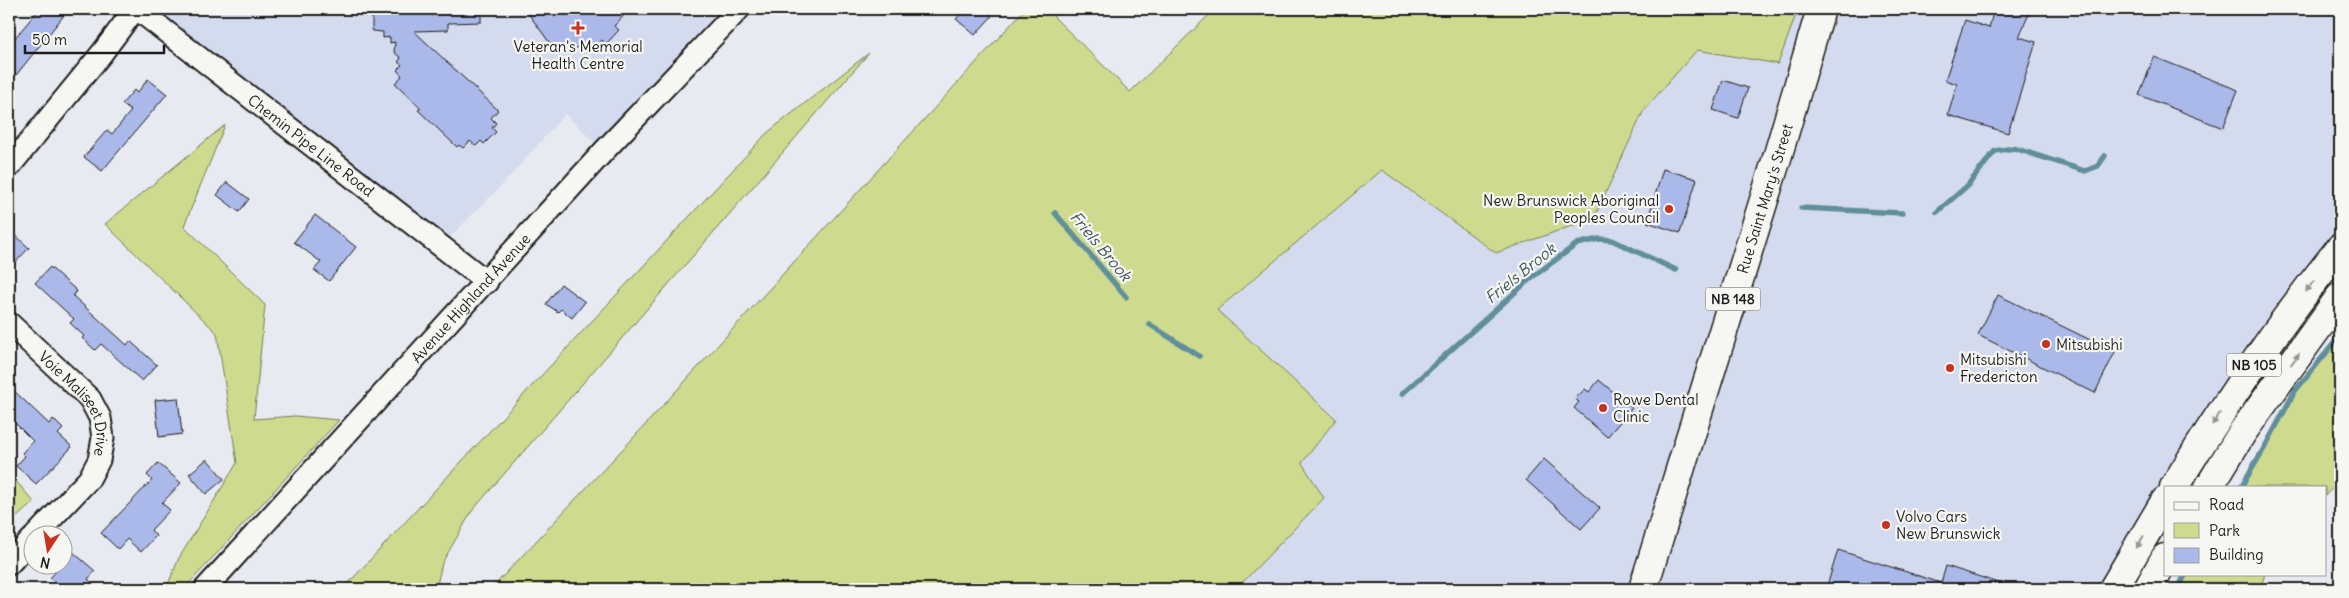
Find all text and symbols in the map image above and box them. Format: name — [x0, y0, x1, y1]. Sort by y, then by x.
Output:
marker: Veteran's Memorial Health Centre — [571, 21, 585, 35]
scale bar — [25, 22, 164, 54]
text: 50 m — [32, 30, 67, 49]
place label: Veteran's Memorial Health Centre — [513, 37, 643, 73]
street label: Chemin Pipe Line Road — [244, 90, 378, 200]
street label: Rue Saint Mary's Street — [1732, 121, 1796, 276]
place label: New Brunswick Aboriginal Peoples Council — [1483, 191, 1659, 227]
marker: New Brunswick Aboriginal Peoples Council — [1663, 203, 1675, 215]
water label: Friels Brook — [1066, 207, 1137, 286]
street label: Avenue Highland Avenue — [407, 229, 534, 366]
water label: Friels Brook — [1481, 237, 1561, 307]
one-way arrow — [2305, 279, 2315, 293]
road number: NB 148 — [1706, 288, 1760, 310]
place label: Mitsubishi — [2056, 335, 2123, 354]
marker: Mitsubishi — [2040, 338, 2052, 350]
street label: Voie Maliseet Drive — [35, 347, 112, 458]
place label: Mitsubishi Fredericton — [1960, 350, 2038, 386]
one-way arrow — [2289, 353, 2299, 366]
road number: NB 105 — [2226, 354, 2282, 376]
marker: Mitsubishi Fredericton — [1944, 362, 1956, 374]
place label: Rowe Dental Clinic — [1613, 390, 1699, 426]
marker: Rowe Dental Clinic — [1597, 402, 1609, 414]
one-way arrow — [2211, 412, 2221, 426]
legend — [2164, 486, 2326, 576]
text: Road — [2209, 495, 2244, 514]
place label: Volvo Cars New Brunswick — [1896, 507, 2001, 543]
marker: Volvo Cars New Brunswick — [1880, 519, 1892, 531]
text: Park — [2209, 521, 2240, 540]
north arrow — [22, 526, 72, 576]
one-way arrow — [2135, 535, 2144, 549]
text: Building — [2209, 545, 2264, 564]
text: N — [39, 553, 52, 573]

